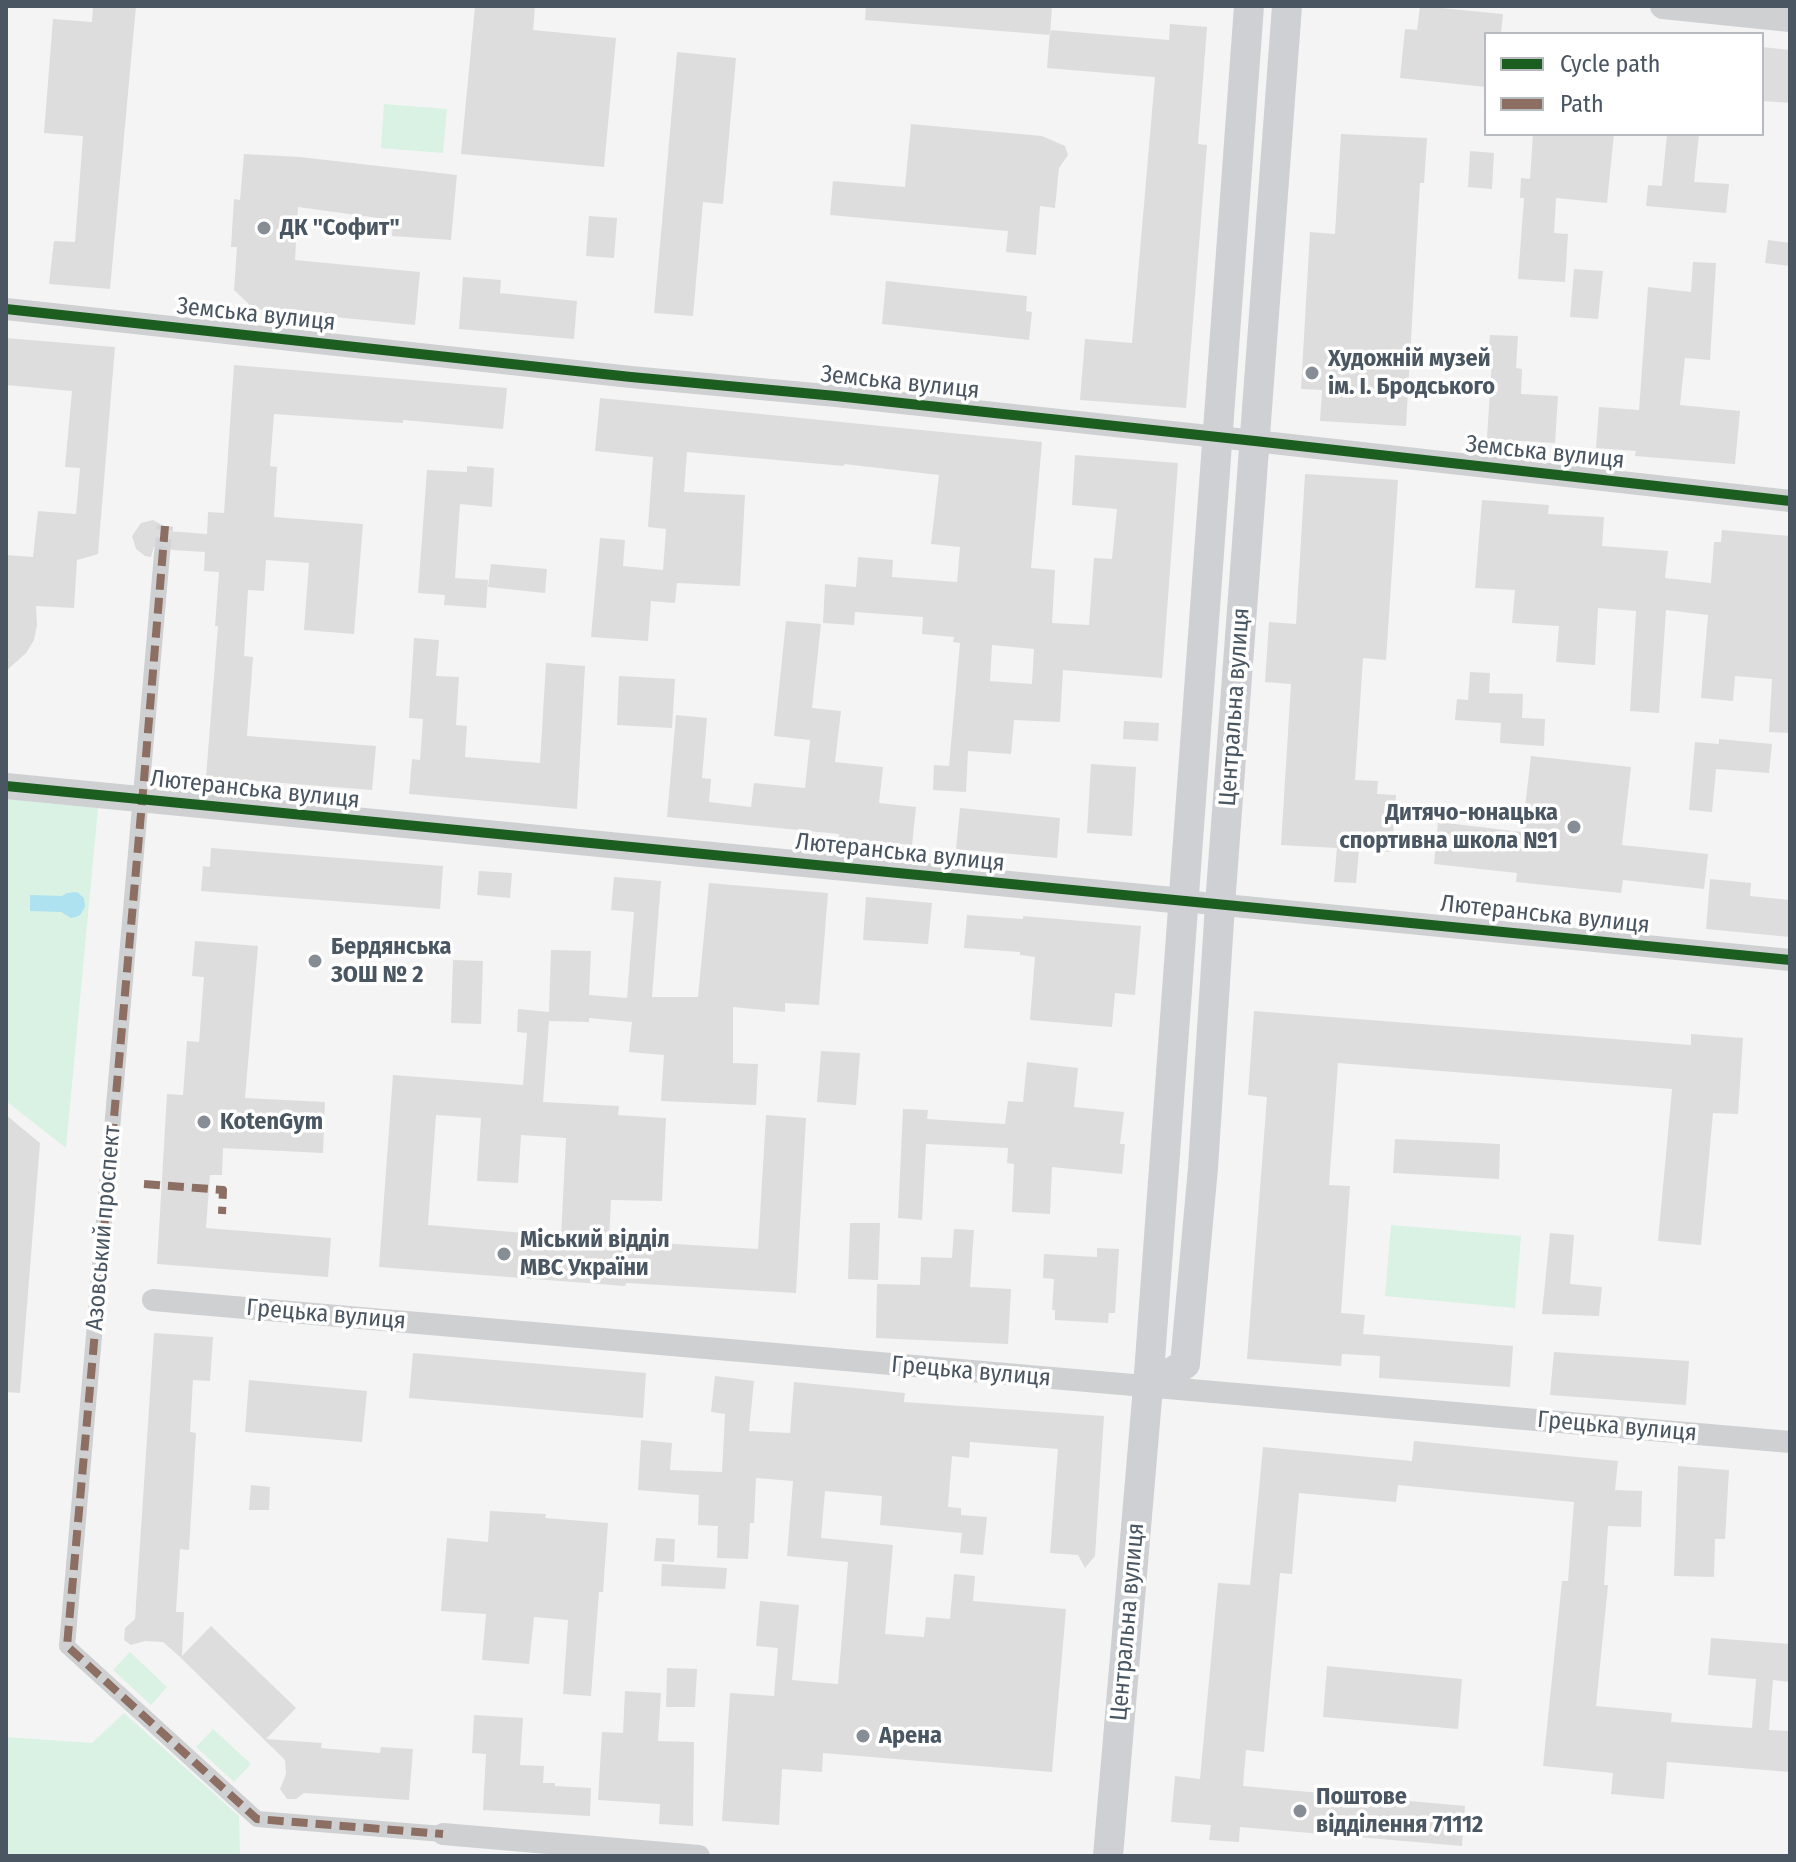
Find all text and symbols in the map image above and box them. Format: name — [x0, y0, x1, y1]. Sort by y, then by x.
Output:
legend — [1484, 32, 1764, 136]
text: Cycle path — [1560, 50, 1660, 78]
text: Path — [1560, 90, 1604, 118]
place label: ДК "Софит" — [280, 214, 400, 242]
marker: ДК "Софит" — [255, 219, 273, 237]
street label: Земська вулиця — [175, 292, 337, 338]
place label: Художній музей ім. І. Бродського — [1328, 345, 1495, 401]
street label: Земська вулиця — [819, 360, 981, 406]
marker: Художній музей ім. І. Бродського — [1303, 364, 1321, 382]
street label: Земська вулиця — [1464, 430, 1626, 476]
street label: Центральна вулиця — [1214, 607, 1256, 807]
street label: Лютеранська вулиця — [149, 765, 361, 815]
place label: Дитячо-юнацька спортивна школа №1 — [1339, 799, 1558, 855]
marker: Дитячо-юнацька спортивна школа №1 — [1565, 818, 1583, 836]
street label: Лютеранська вулиця — [794, 828, 1006, 878]
street label: Лютеранська вулиця — [1439, 890, 1651, 940]
place label: Бердянська ЗОШ № 2 — [331, 933, 451, 989]
marker: Бердянська ЗОШ № 2 — [306, 952, 324, 970]
place label: KotenGym — [220, 1108, 323, 1136]
marker: KotenGym — [195, 1113, 213, 1131]
street label: Азовський проспект — [81, 1124, 127, 1332]
place label: Міський відділ МВС України — [520, 1226, 670, 1282]
marker: Міський відділ МВС України — [495, 1245, 513, 1263]
street label: Грецька вулиця — [245, 1294, 407, 1336]
street label: Грецька вулиця — [890, 1351, 1052, 1393]
street label: Грецька вулиця — [1536, 1406, 1698, 1448]
street label: Центральна вулиця — [1105, 1522, 1151, 1722]
place label: Арена — [879, 1722, 942, 1750]
marker: Арена — [854, 1727, 872, 1745]
place label: Поштове відділення 71112 — [1316, 1783, 1483, 1839]
marker: Поштове відділення 71112 — [1291, 1802, 1309, 1820]

